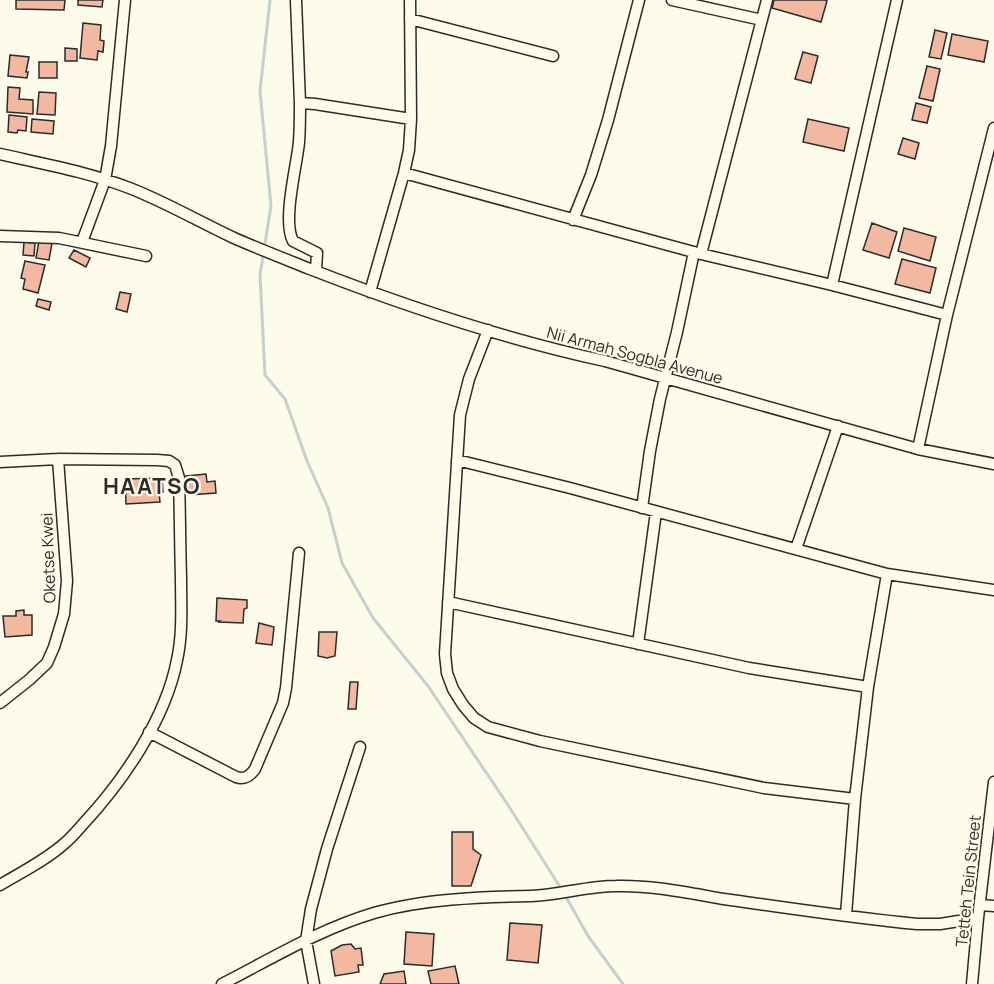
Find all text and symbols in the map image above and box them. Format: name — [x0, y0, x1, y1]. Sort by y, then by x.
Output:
street label: Nii Armah Sogbla Avenue — [544, 321, 726, 389]
district label: HAATSO — [103, 471, 201, 501]
street label: Oketse Kwei — [35, 512, 61, 604]
street label: Tetteh Tein Street — [950, 814, 986, 948]

